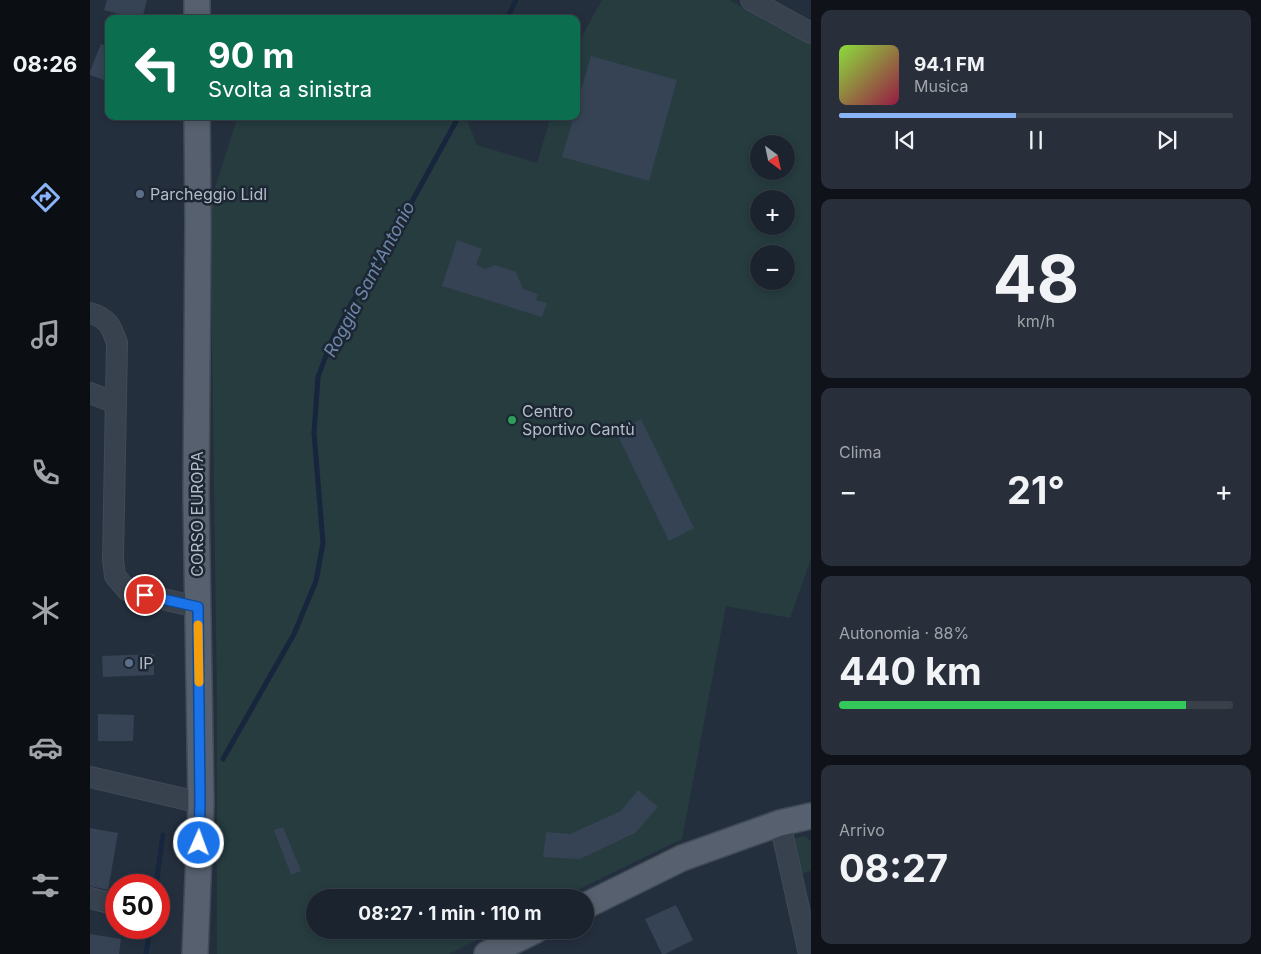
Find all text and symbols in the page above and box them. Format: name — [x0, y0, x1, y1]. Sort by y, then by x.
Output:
text: 90 m — [208, 34, 295, 76]
icon: left — [125, 35, 190, 100]
text: 08:26 — [13, 51, 77, 77]
text: 94.1 FM — [914, 53, 985, 76]
text: Svolta a sinistra — [208, 76, 372, 102]
text: Musica — [914, 76, 969, 96]
icon: previous — [891, 126, 919, 154]
icon: pause — [1022, 126, 1050, 154]
icon: next — [1153, 126, 1181, 154]
north arrow — [750, 135, 795, 180]
map controls — [750, 135, 795, 290]
icon: directions — [28, 180, 63, 215]
place label: Parcheggio Lidl — [150, 184, 267, 204]
marker: Parcheggio Lidl — [134, 188, 146, 200]
button: + — [750, 190, 795, 235]
water label: Roggia Sant'Antonio — [319, 198, 419, 360]
text: 48 — [993, 239, 1079, 318]
button: − — [750, 245, 795, 290]
text: km/h — [1017, 311, 1055, 331]
icon: music — [28, 317, 63, 352]
place label: Centro Sportivo Cantù — [522, 401, 635, 439]
marker: Centro Sportivo Cantù — [506, 414, 518, 426]
text: Clima — [839, 442, 881, 462]
street label: CORSO EUROPA — [187, 451, 207, 577]
icon: phone — [28, 455, 63, 490]
text: 21° — [1007, 467, 1065, 513]
text: − — [839, 474, 858, 508]
text: + — [1214, 474, 1233, 508]
pin — [124, 574, 166, 616]
icon: arrive — [131, 581, 159, 609]
icon: climate — [28, 593, 63, 628]
text: Autonomia · 88% — [839, 623, 969, 643]
text: 440 km — [839, 648, 982, 694]
place label: IP — [139, 653, 154, 673]
marker: IP — [123, 657, 135, 669]
icon: car — [28, 730, 63, 765]
position arrow — [172, 816, 224, 868]
text: Arrivo — [839, 820, 885, 840]
text: 08:27 — [839, 845, 948, 891]
icon: filters — [28, 868, 63, 903]
speed limit sign: 50 — [105, 874, 170, 939]
text: 08:27 · 1 min · 110 m — [358, 902, 542, 925]

